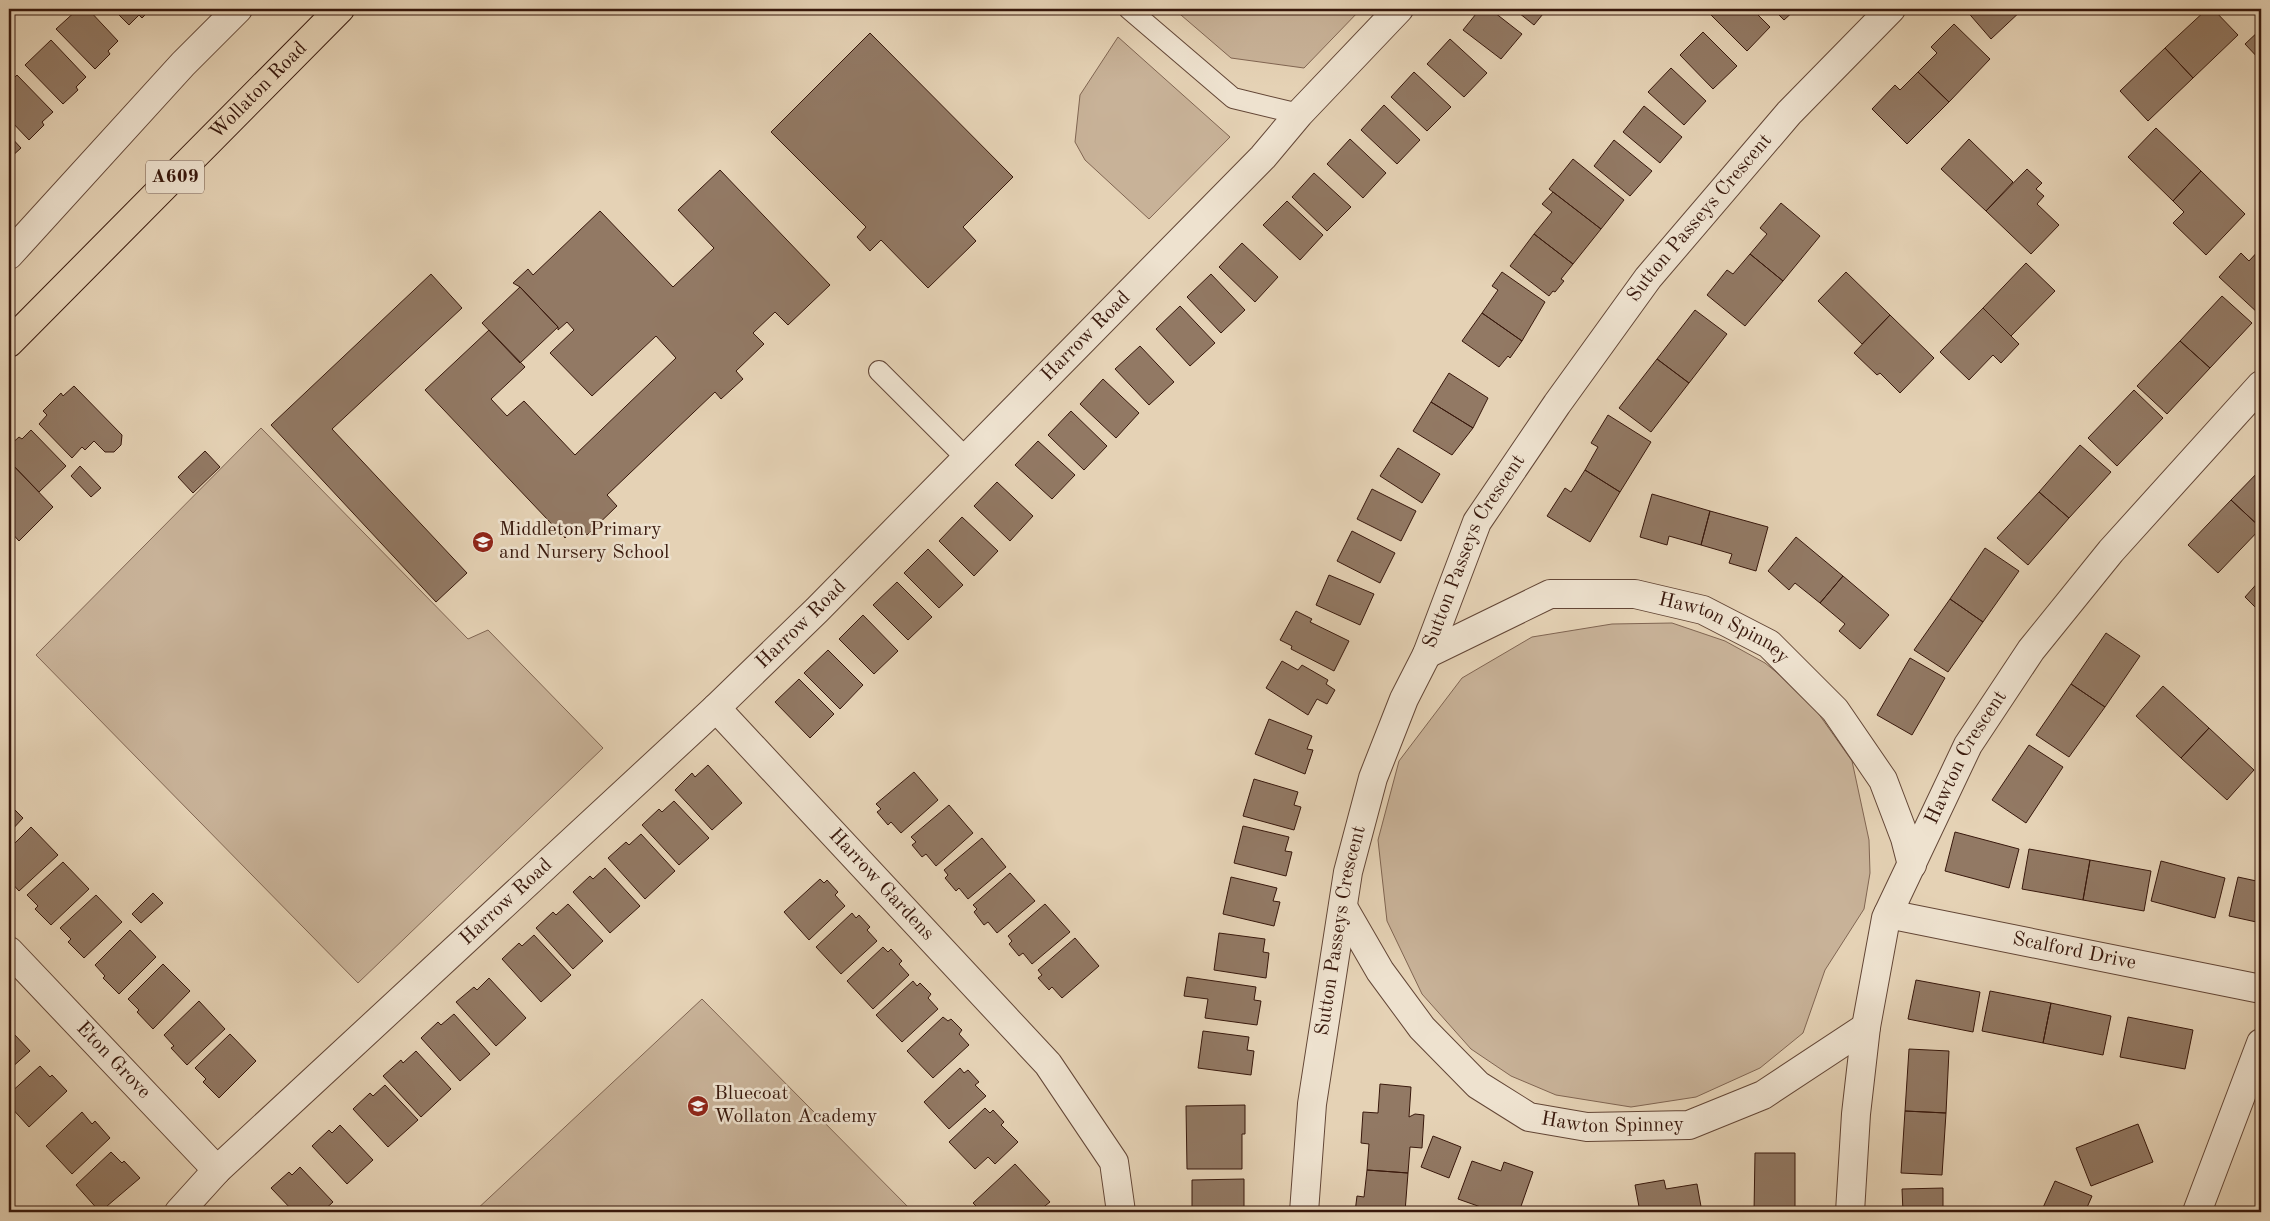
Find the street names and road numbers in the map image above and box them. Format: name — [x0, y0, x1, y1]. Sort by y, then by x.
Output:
street label: Wollaton Road — [207, 38, 311, 143]
street label: Sutton Passeys Crescent — [1624, 130, 1776, 306]
road number: A609 — [146, 160, 204, 193]
street label: Harrow Road — [1038, 288, 1134, 385]
street label: Sutton Passeys Crescent — [1420, 451, 1529, 651]
street label: Harrow Road — [753, 576, 850, 673]
street label: Hawton Spinney — [1656, 590, 1793, 668]
street label: Hawton Crescent — [1922, 687, 2011, 828]
street label: Sutton Passeys Crescent — [1313, 824, 1370, 1037]
street label: Harrow Gardens — [824, 825, 938, 945]
street label: Harrow Road — [457, 855, 556, 949]
street label: Scalford Drive — [2011, 929, 2138, 974]
street label: Eton Grove — [72, 1018, 154, 1103]
street label: Hawton Spinney — [1539, 1109, 1685, 1137]

